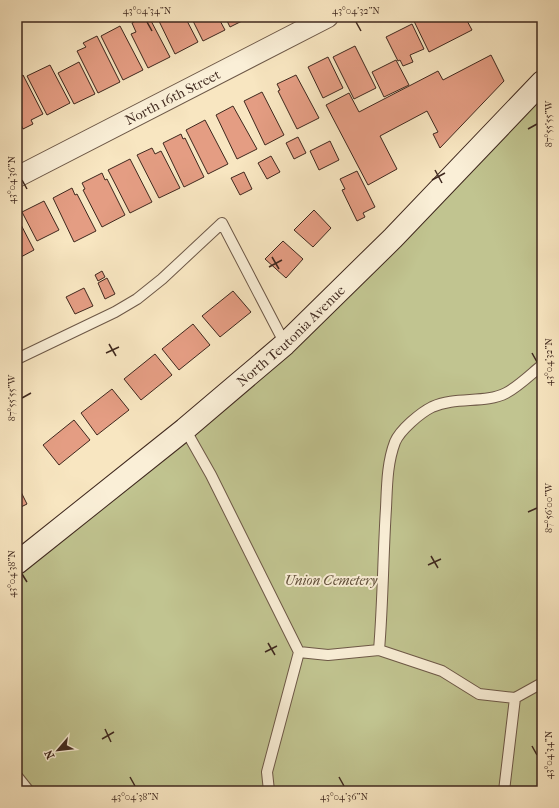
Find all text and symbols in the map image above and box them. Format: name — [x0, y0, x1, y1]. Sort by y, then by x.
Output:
text: 43°04'34"N — [123, 5, 172, 17]
text: 43°04'32"N — [332, 5, 380, 17]
street label: North 16th Street — [122, 66, 223, 129]
text: 87°55'55"W — [543, 100, 555, 147]
text: 43°04'36"N — [6, 156, 18, 204]
street label: North Teutonia Avenue — [233, 282, 349, 390]
text: 43°04'32"N — [543, 338, 555, 386]
text: 87°55'55"W — [6, 374, 18, 421]
text: 87°56'00"W — [543, 482, 555, 533]
text: 43°04'38"N — [6, 550, 18, 598]
park label: Union Cemetery — [285, 572, 379, 589]
north arrow — [38, 730, 78, 770]
text: 43°04'34"N — [543, 730, 555, 779]
text: N — [42, 747, 57, 761]
text: 43°04'38"N — [111, 791, 159, 803]
text: 43°04'36"N — [320, 791, 368, 803]

